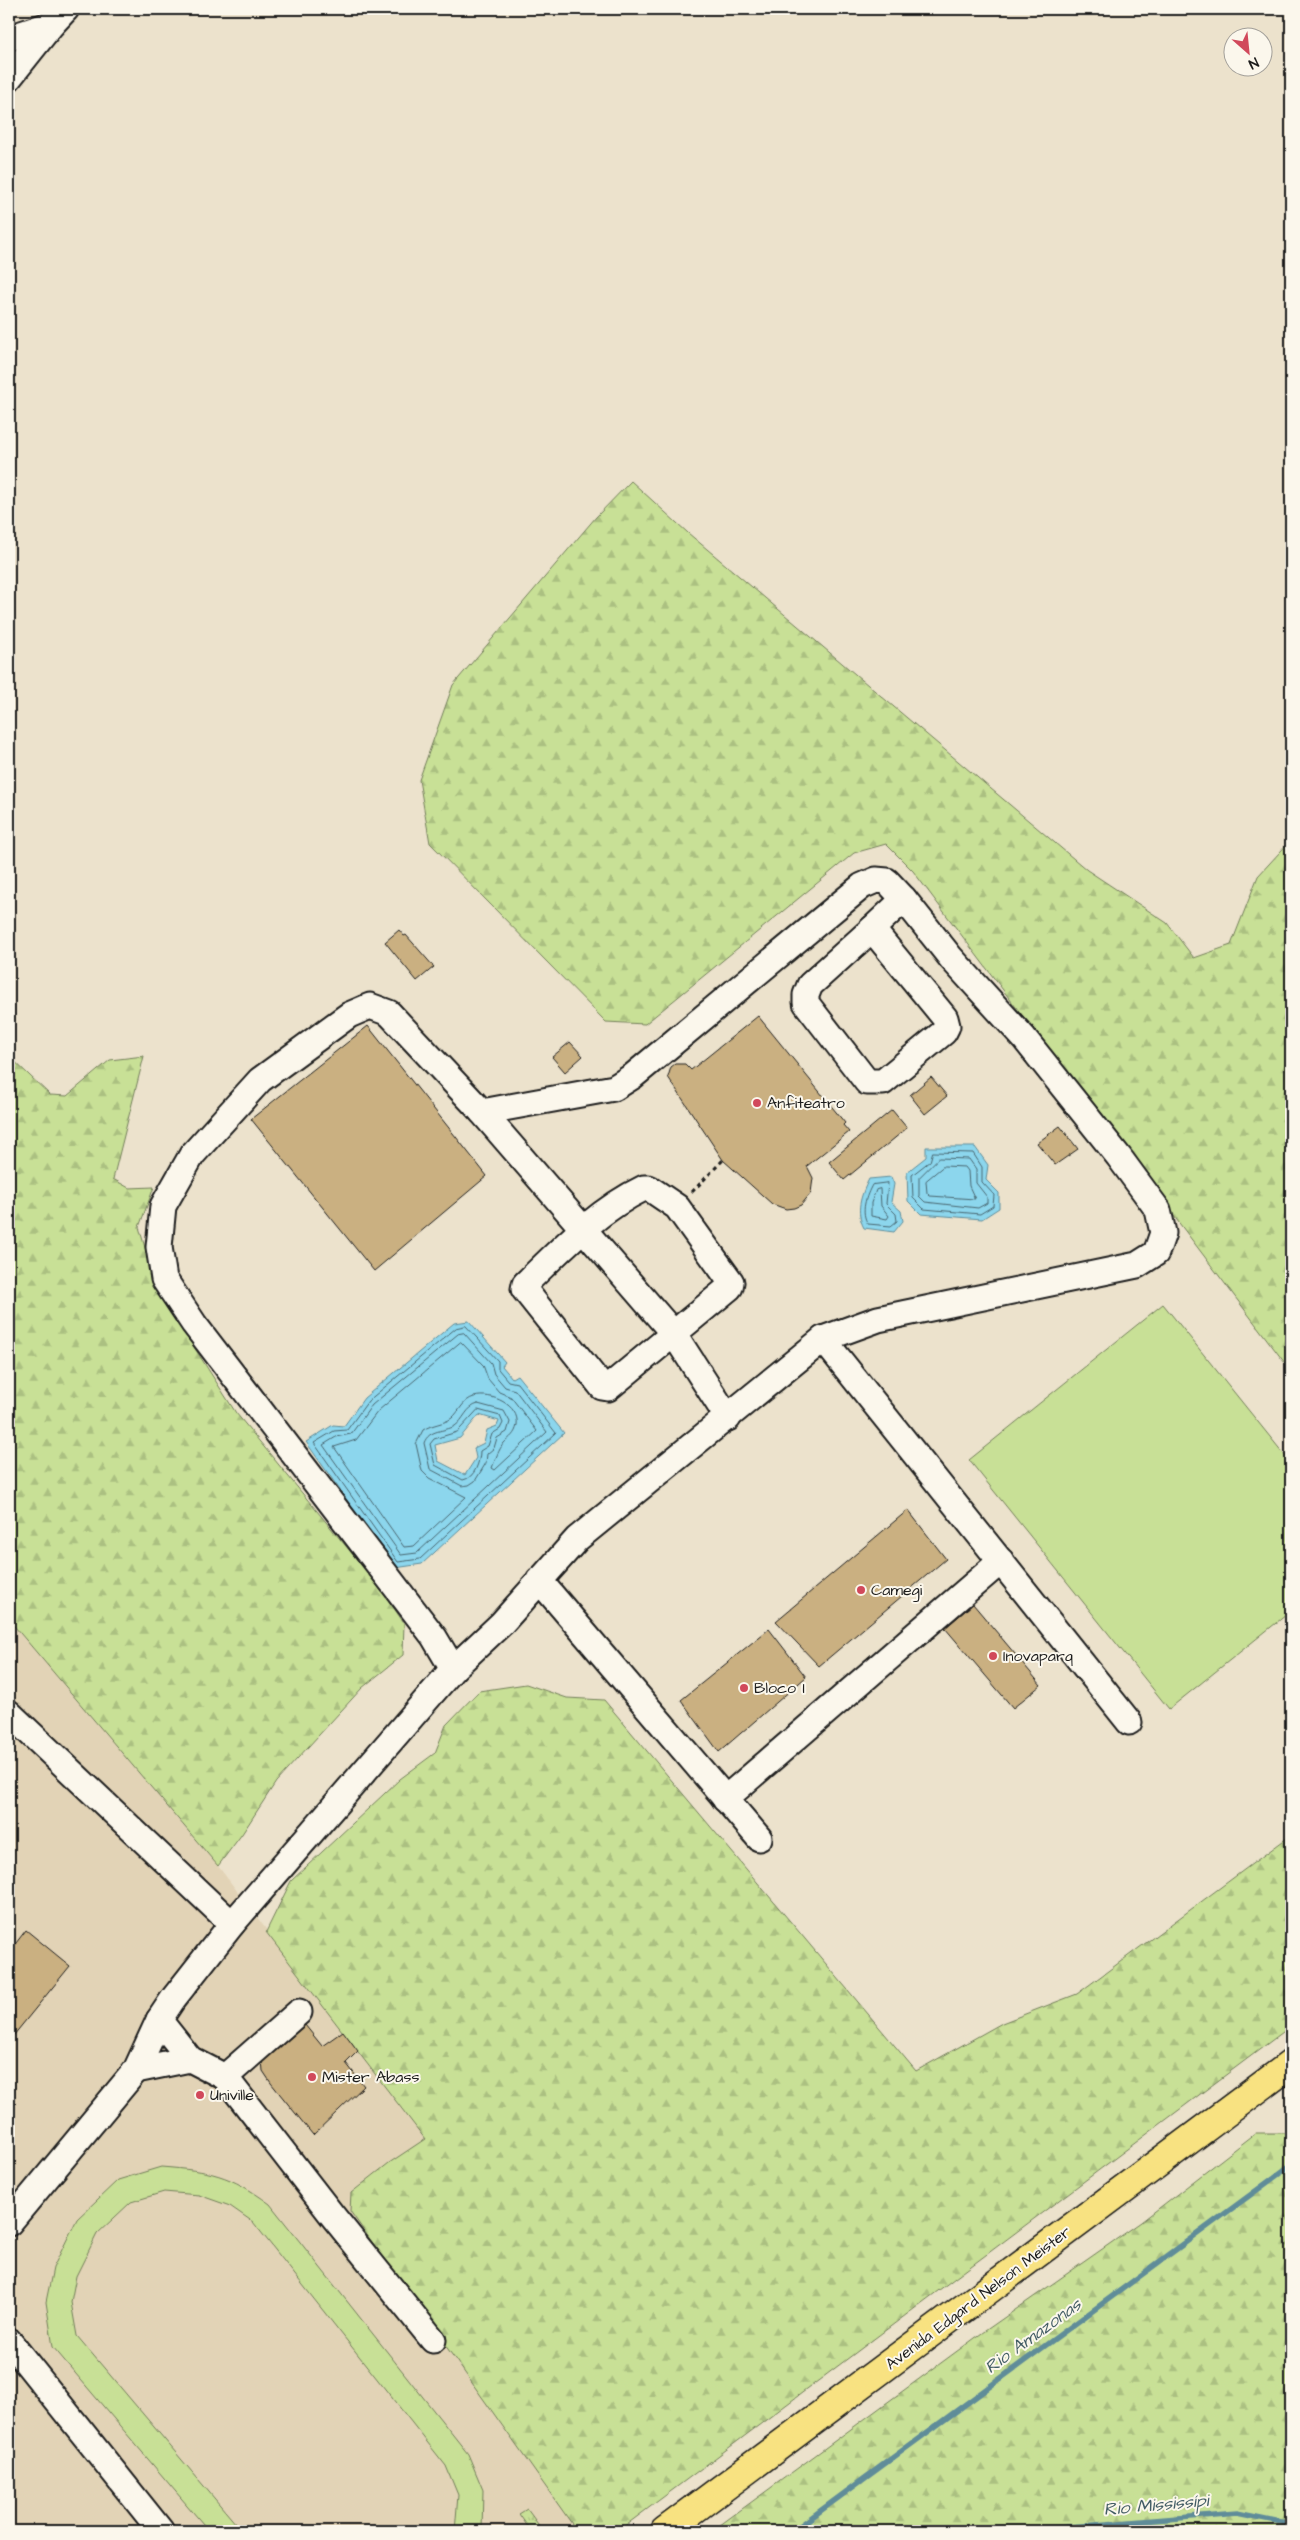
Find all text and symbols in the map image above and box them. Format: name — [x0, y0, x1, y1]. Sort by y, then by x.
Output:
north arrow — [1222, 28, 1272, 78]
text: N — [1245, 52, 1262, 74]
place label: Anfiteatro — [767, 1092, 845, 1114]
marker: Anfiteatro — [751, 1097, 763, 1109]
place label: Camegi — [871, 1579, 923, 1602]
marker: Camegi — [855, 1584, 867, 1596]
place label: Inovaparq — [1003, 1645, 1073, 1667]
marker: Inovaparq — [987, 1650, 999, 1662]
place label: Bloco I — [754, 1677, 805, 1699]
marker: Bloco I — [738, 1682, 750, 1694]
place label: Mister Abass — [322, 2066, 419, 2088]
marker: Mister Abass — [306, 2071, 318, 2083]
place label: Univille — [210, 2084, 254, 2106]
marker: Univille — [194, 2089, 206, 2101]
street label: Avenida Edgard Nelson Meister — [881, 2221, 1076, 2376]
water label: Rio Amazonas — [980, 2292, 1087, 2380]
water label: Rio Mississípi — [1103, 2488, 1212, 2522]

